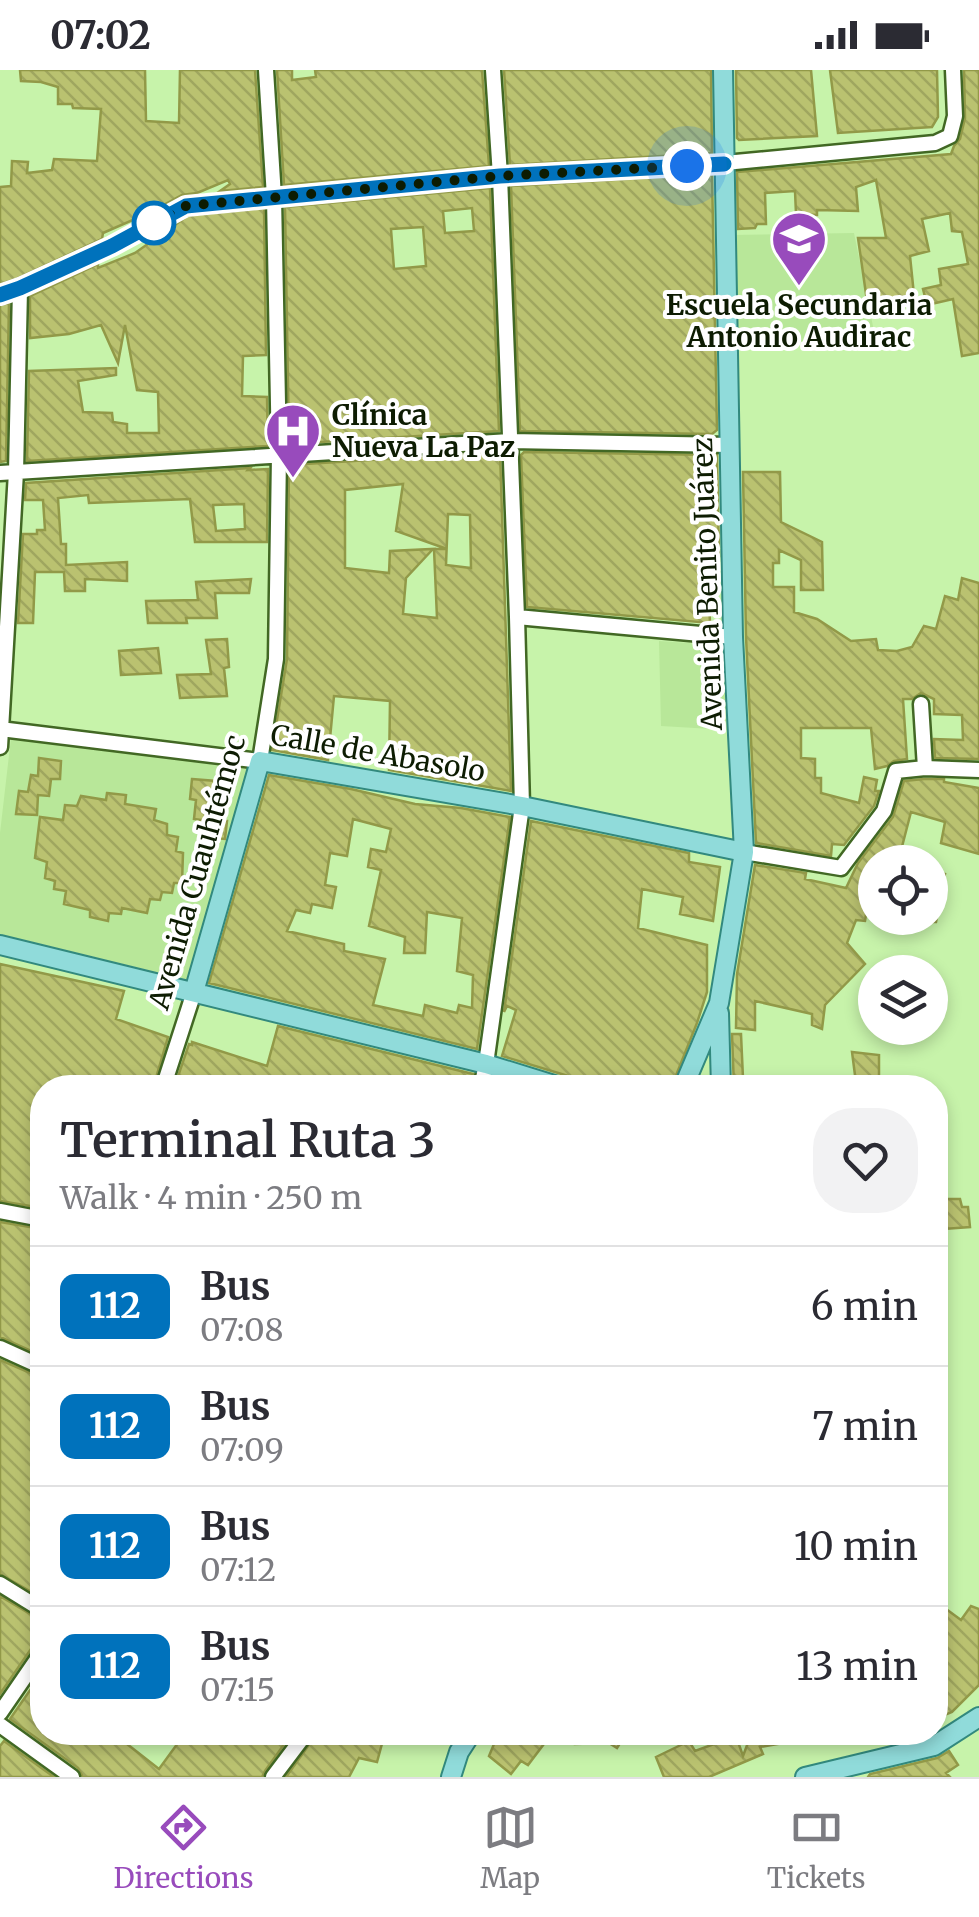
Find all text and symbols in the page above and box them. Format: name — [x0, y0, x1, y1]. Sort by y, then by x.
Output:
text: 07:02 — [50, 12, 151, 59]
your location — [662, 141, 712, 191]
unlabelled marker — [133, 202, 175, 244]
school or university icon: Escuela Secundaria Antonio Audirac — [769, 209, 829, 288]
place label: Escuela Secundaria Antonio Audirac — [666, 287, 933, 355]
place label: Clínica Nueva La Paz — [332, 397, 515, 465]
hospital icon: Clínica Nueva La Paz — [263, 401, 323, 480]
street label: Avenida Benito Juárez — [684, 437, 730, 732]
street label: Calle de Abasolo — [268, 716, 488, 790]
street label: Avenida Cuauhtémoc — [140, 731, 253, 1014]
map controls — [858, 845, 948, 1045]
button: locate — [858, 845, 948, 935]
button: layers — [858, 955, 948, 1045]
button: heart — [813, 1108, 918, 1213]
text: Terminal Ruta 3 — [60, 1110, 436, 1170]
text: Walk · 4 min · 250 m — [60, 1178, 362, 1218]
text: Bus — [200, 1263, 270, 1310]
text: 6 min — [811, 1283, 918, 1330]
text: 112 — [89, 1284, 141, 1328]
text: 07:08 — [200, 1310, 284, 1350]
text: Bus — [200, 1383, 270, 1430]
text: 7 min — [812, 1403, 918, 1450]
text: 112 — [89, 1404, 141, 1448]
text: 07:09 — [200, 1430, 284, 1470]
text: Bus — [200, 1503, 270, 1550]
text: 10 min — [794, 1523, 918, 1570]
text: 112 — [89, 1524, 141, 1568]
text: 07:12 — [200, 1550, 276, 1590]
text: Bus — [200, 1623, 270, 1670]
text: 13 min — [796, 1643, 918, 1690]
text: 112 — [89, 1644, 141, 1688]
text: 07:15 — [200, 1670, 275, 1710]
tab: Directions — [113, 1800, 253, 1896]
tab: Map — [480, 1800, 540, 1896]
tab: Tickets — [767, 1800, 866, 1896]

